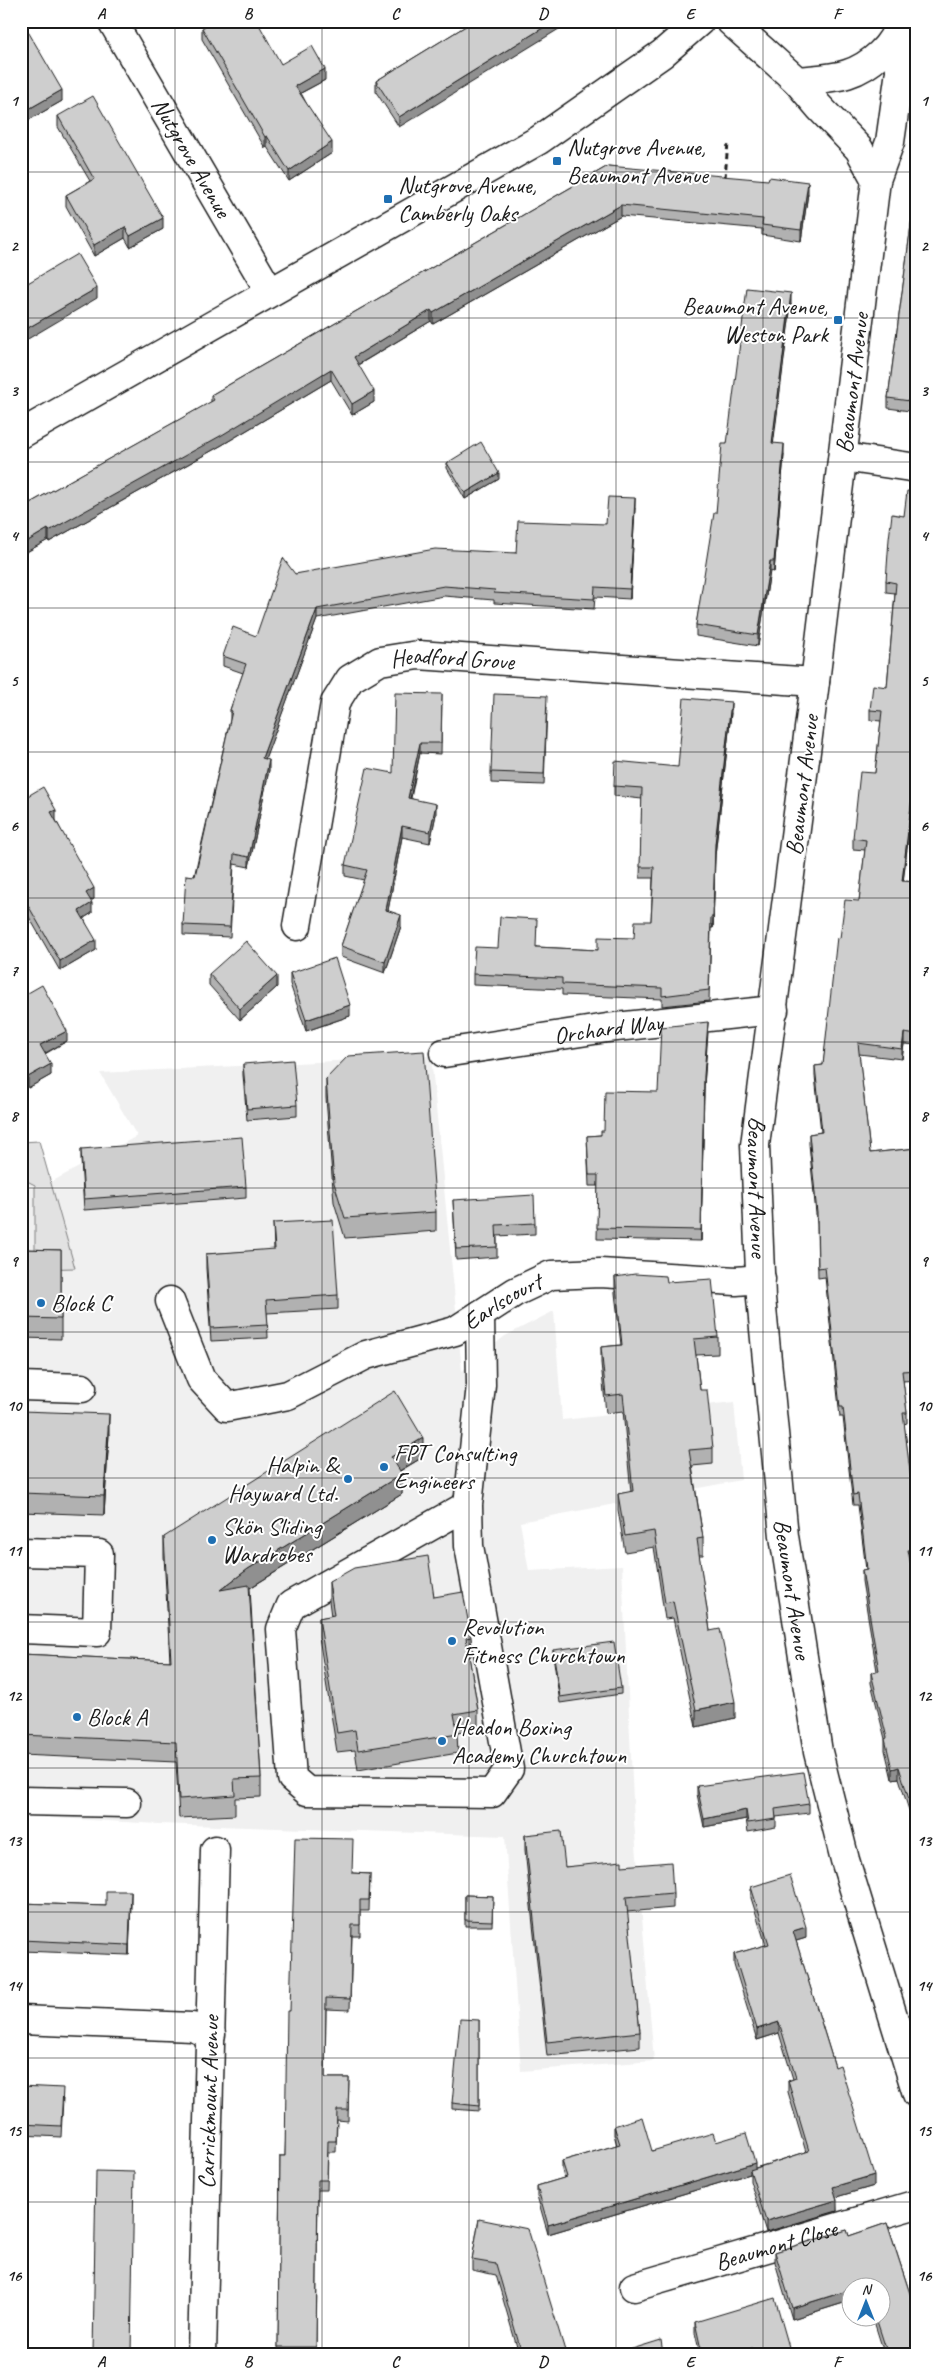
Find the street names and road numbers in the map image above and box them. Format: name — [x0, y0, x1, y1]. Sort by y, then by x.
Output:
street label: Nutgrove Avenue — [145, 92, 239, 225]
street label: Beaumont Avenue — [829, 309, 876, 455]
street label: Headford Grove — [388, 640, 517, 677]
street label: Beaumont Avenue — [779, 711, 826, 857]
street label: Orchard Way — [552, 1007, 666, 1051]
street label: Beaumont Avenue — [740, 1115, 774, 1260]
street label: Earlscourt — [457, 1265, 549, 1337]
street label: Beaumont Avenue — [767, 1518, 819, 1663]
street label: Carrickmount Avenue — [191, 2013, 226, 2189]
street label: Beaumont Close — [711, 2213, 843, 2277]

